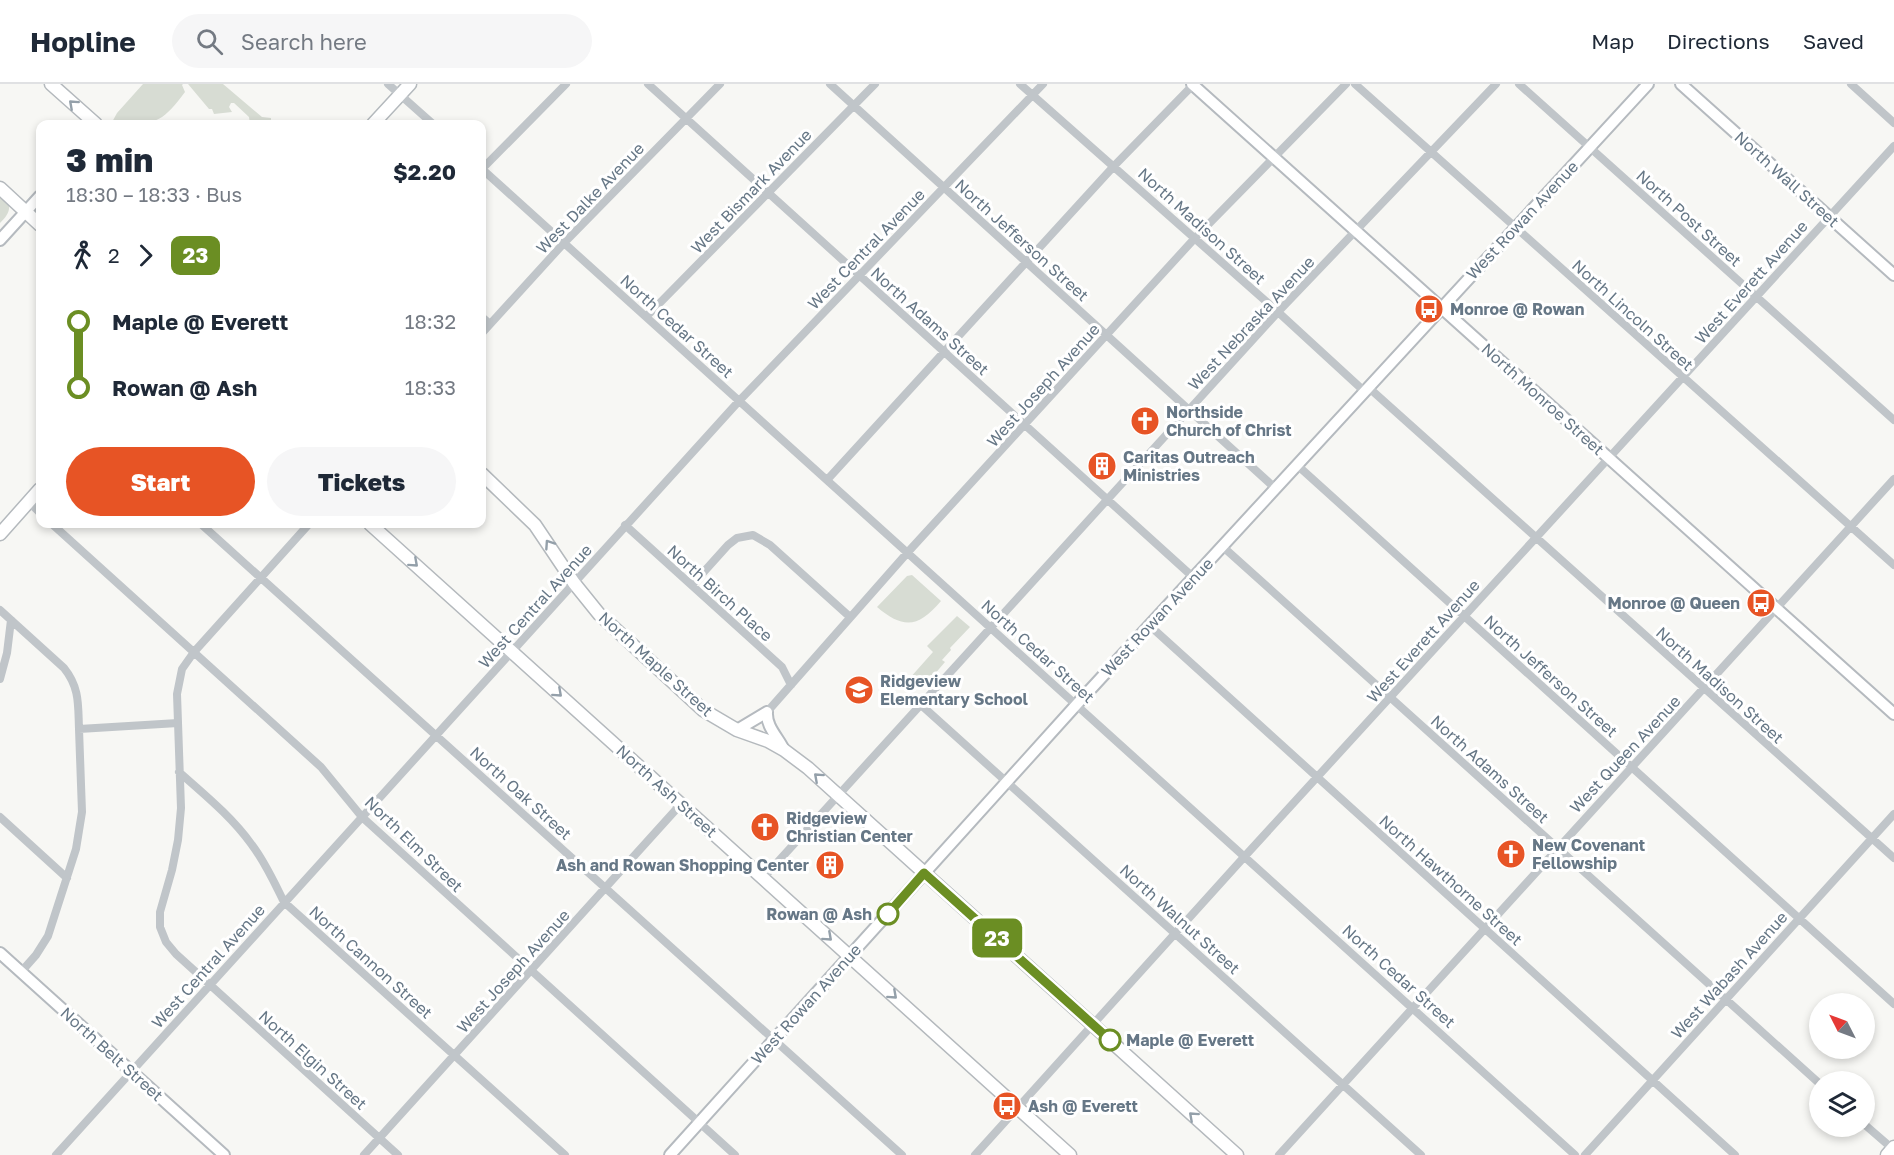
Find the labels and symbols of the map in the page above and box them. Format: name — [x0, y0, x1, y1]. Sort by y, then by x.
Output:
one-way arrow — [70, 100, 80, 111]
street label: West Bismark Avenue — [686, 125, 816, 257]
street label: North Wall Street — [1731, 127, 1843, 231]
street label: West Dalke Avenue — [532, 138, 648, 258]
street label: West Rowan Avenue — [1462, 156, 1582, 284]
street label: North Madison Street — [1134, 163, 1270, 289]
street label: North Post Street — [1632, 165, 1746, 271]
street label: North Jefferson Street — [951, 175, 1093, 305]
street label: West Central Avenue — [803, 185, 929, 313]
street label: West Everett Avenue — [1690, 216, 1812, 348]
street label: West Nebraska Avenue — [1184, 252, 1318, 394]
street label: North Lincoln Street — [1568, 255, 1698, 375]
street label: North Adams Street — [867, 263, 993, 379]
street label: North Cedar Street — [616, 270, 738, 382]
bus stop icon: Monroe @ Rowan — [1413, 293, 1445, 325]
place label: Monroe @ Rowan — [1450, 299, 1584, 319]
street label: West Joseph Avenue — [982, 319, 1104, 451]
street label: North Monroe Street — [1478, 339, 1608, 459]
place label: Northside Church of Christ — [1166, 402, 1292, 440]
church icon: Northside Church of Christ — [1129, 405, 1161, 437]
place label: Caritas Outreach Ministries — [1123, 447, 1255, 485]
building icon: Caritas Outreach Ministries — [1086, 450, 1118, 482]
one-way arrow — [545, 539, 556, 550]
street label: West Central Avenue — [474, 540, 596, 672]
street label: North Birch Place — [663, 540, 777, 646]
street label: West Rowan Avenue — [1097, 553, 1217, 681]
one-way arrow — [407, 556, 418, 567]
street label: West Everett Avenue — [1362, 575, 1484, 707]
bus stop icon: Monroe @ Queen — [1745, 587, 1777, 619]
place label: Monroe @ Queen — [1608, 593, 1740, 613]
street label: North Cedar Street — [977, 595, 1099, 707]
street label: North Maple Street — [595, 607, 717, 721]
street label: North Jefferson Street — [1480, 611, 1622, 741]
street label: North Madison Street — [1652, 622, 1788, 748]
place label: Ridgeview Elementary School — [880, 671, 1029, 709]
school or university icon: Ridgeview Elementary School — [843, 674, 875, 706]
one-way arrow — [552, 686, 562, 697]
street label: West Queen Avenue — [1565, 691, 1685, 817]
street label: North Adams Street — [1427, 711, 1553, 827]
street label: North Ash Street — [612, 740, 722, 842]
street label: North Oak Street — [466, 742, 576, 844]
one-way arrow — [815, 774, 826, 785]
street label: North Elm Street — [361, 792, 467, 896]
place label: Ridgeview Christian Center — [786, 808, 913, 846]
church icon: Ridgeview Christian Center — [749, 811, 781, 843]
street label: North Hawthorne Street — [1375, 811, 1527, 949]
place label: New Covenant Fellowship — [1532, 835, 1645, 873]
church icon: New Covenant Fellowship — [1495, 838, 1527, 870]
building icon: Ash and Rowan Shopping Center — [814, 849, 846, 881]
place label: Ash and Rowan Shopping Center — [556, 855, 809, 875]
street label: North Walnut Street — [1116, 860, 1244, 978]
street label: West Central Avenue — [147, 900, 269, 1032]
street label: North Cannon Street — [305, 901, 437, 1023]
marker: Rowan @ Ash — [877, 903, 899, 925]
place label: Rowan @ Ash — [766, 904, 872, 924]
street label: West Joseph Avenue — [452, 905, 574, 1037]
street label: West Wabash Avenue — [1667, 907, 1791, 1043]
line badge: 23 — [970, 918, 1024, 958]
street label: North Cedar Street — [1338, 920, 1460, 1032]
one-way arrow — [821, 929, 832, 940]
street label: West Rowan Avenue — [747, 940, 865, 1068]
one-way arrow — [887, 988, 897, 999]
north arrow — [1809, 993, 1875, 1059]
street label: North Belt Street — [57, 1003, 167, 1105]
street label: North Elgin Street — [255, 1006, 371, 1114]
marker: Maple @ Everett — [1099, 1029, 1121, 1051]
place label: Maple @ Everett — [1126, 1030, 1254, 1050]
bus stop icon: Ash @ Everett — [991, 1090, 1023, 1122]
place label: Ash @ Everett — [1028, 1096, 1138, 1116]
one-way arrow — [1190, 1112, 1200, 1123]

